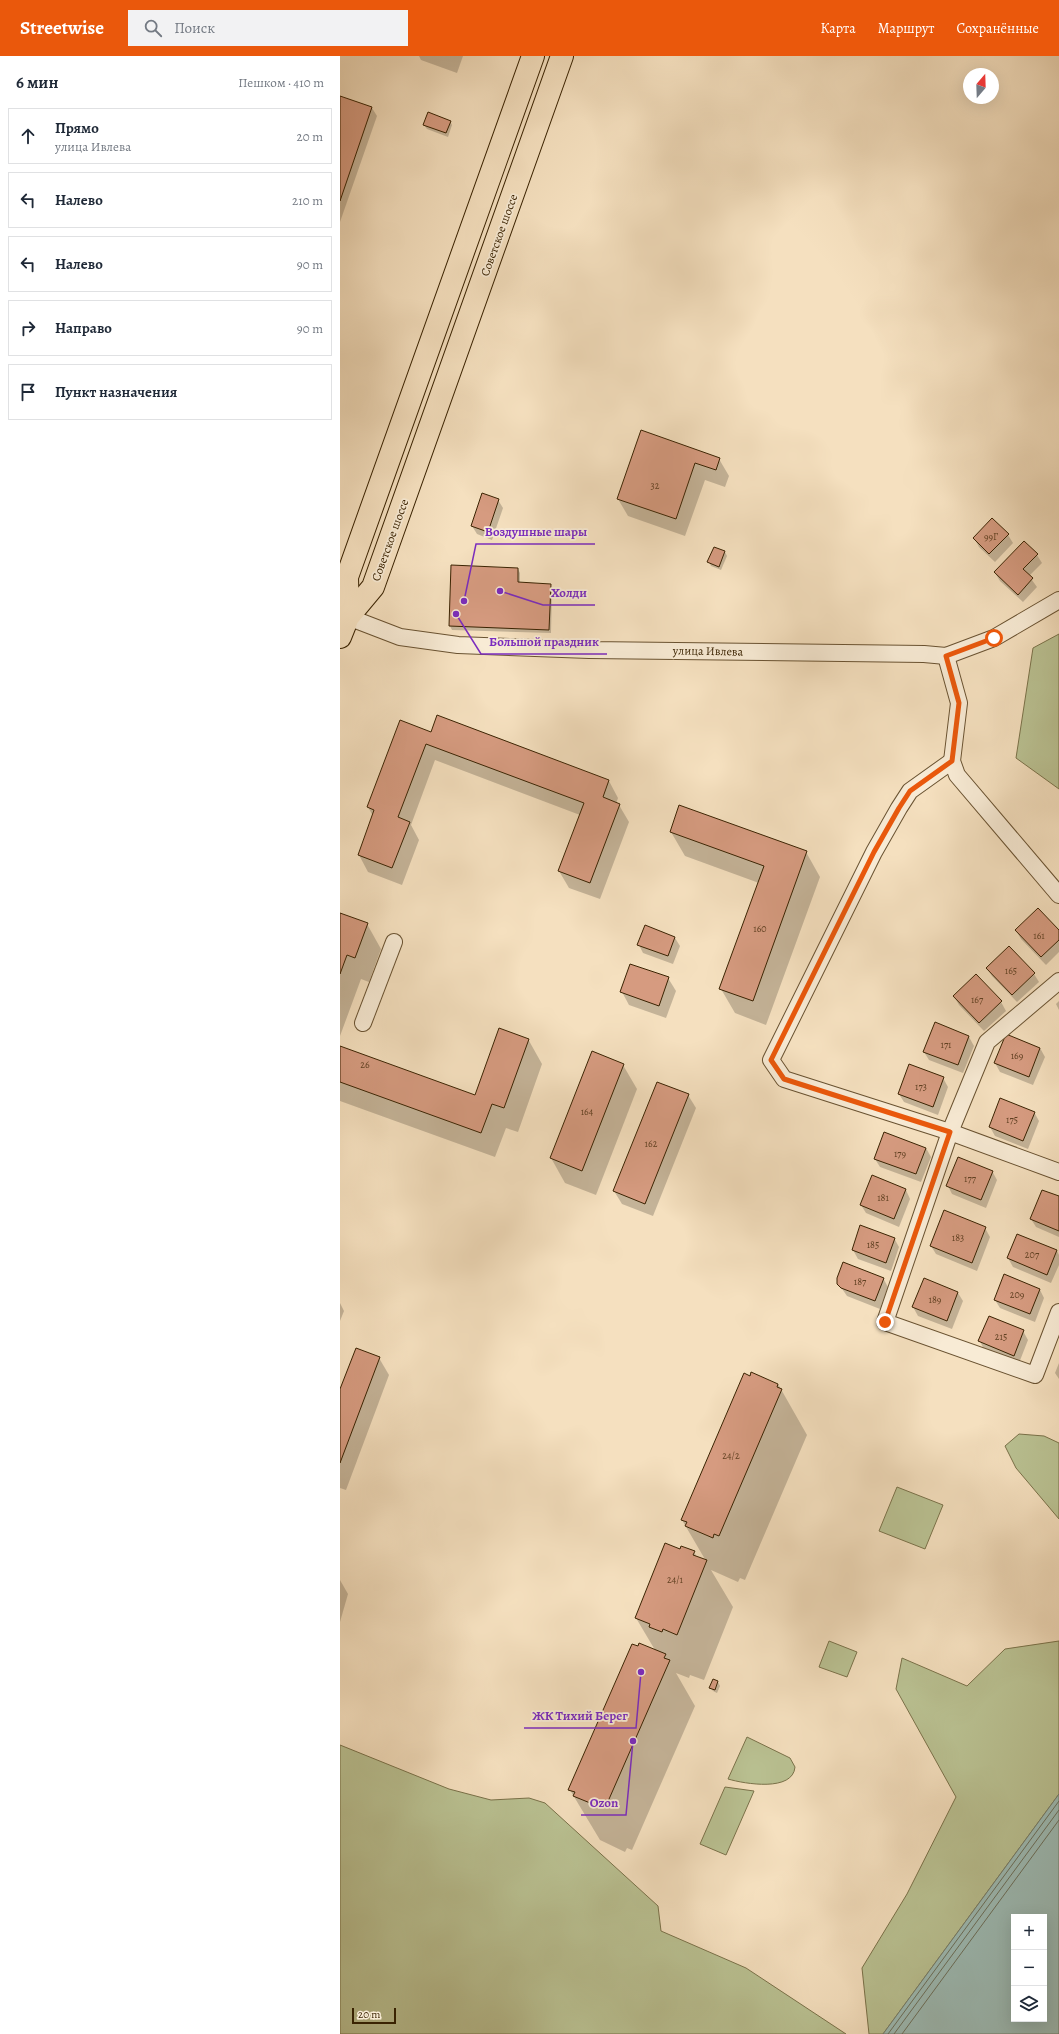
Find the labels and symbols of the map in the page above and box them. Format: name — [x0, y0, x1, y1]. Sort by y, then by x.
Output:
north arrow — [963, 68, 999, 104]
street label: Советское шоссе — [477, 192, 521, 278]
house number: 32 — [651, 479, 660, 492]
street label: Советское шоссе — [368, 497, 412, 583]
callout: Воздушные шары — [476, 519, 595, 544]
text: Воздушные шары — [485, 523, 587, 540]
house number: 99Г — [984, 530, 998, 543]
callout: Холди — [543, 580, 595, 605]
text: Холди — [551, 584, 587, 601]
callout: Большой праздник — [481, 629, 607, 654]
route start — [985, 629, 1003, 647]
text: Большой праздник — [489, 633, 599, 650]
street label: улица Ивлева — [672, 642, 744, 660]
house number: 160 — [753, 922, 767, 935]
house number: 161 — [1033, 929, 1045, 942]
house number: 165 — [1005, 964, 1017, 977]
house number: 167 — [971, 993, 984, 1006]
house number: 171 — [940, 1038, 952, 1051]
house number: 169 — [1011, 1049, 1024, 1062]
house number: 26 — [360, 1058, 370, 1071]
house number: 173 — [915, 1080, 927, 1093]
house number: 164 — [581, 1105, 594, 1118]
house number: 175 — [1006, 1113, 1018, 1126]
house number: 162 — [645, 1137, 658, 1150]
house number: 179 — [894, 1147, 907, 1160]
house number: 177 — [964, 1172, 977, 1185]
house number: 181 — [877, 1191, 889, 1204]
house number: 183 — [952, 1231, 964, 1244]
house number: 185 — [867, 1238, 879, 1251]
house number: 207 — [1025, 1248, 1040, 1261]
house number: 187 — [854, 1275, 867, 1288]
house number: 209 — [1010, 1288, 1025, 1301]
house number: 189 — [929, 1293, 942, 1306]
route end — [876, 1313, 894, 1331]
house number: 215 — [995, 1330, 1007, 1343]
house number: 24/2 — [722, 1449, 740, 1462]
house number: 24/1 — [667, 1573, 684, 1586]
callout: ЖК Тихий Берег — [524, 1703, 636, 1728]
text: ЖК Тихий Берег — [532, 1707, 628, 1724]
callout: Ozon — [581, 1790, 626, 1815]
text: Ozon — [590, 1794, 619, 1811]
scale bar — [352, 2006, 396, 2025]

